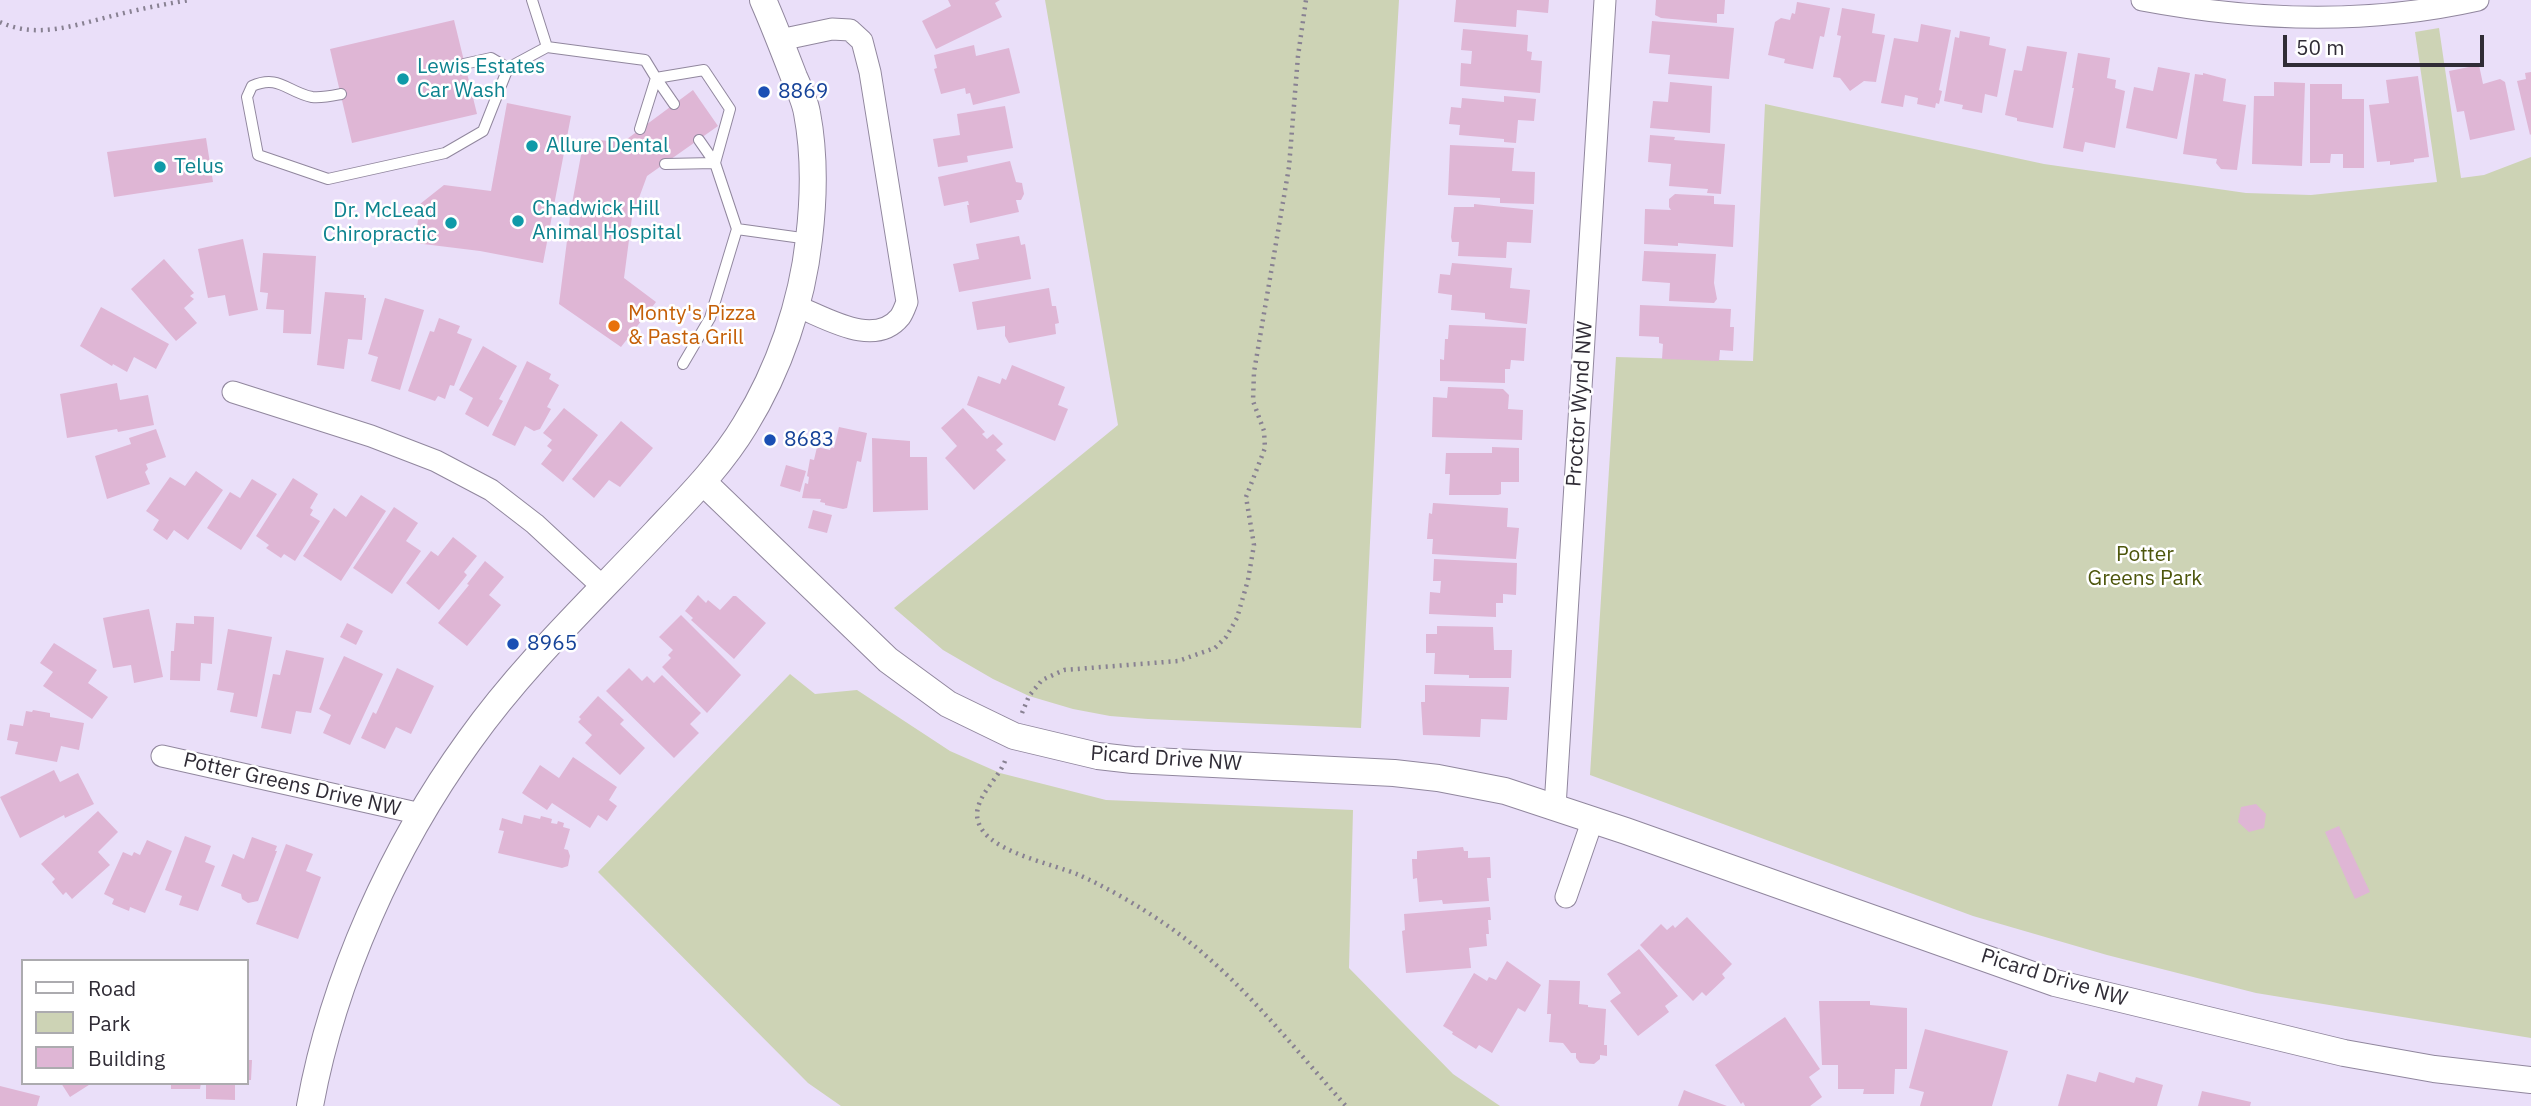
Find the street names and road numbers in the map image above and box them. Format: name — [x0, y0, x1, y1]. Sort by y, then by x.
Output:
street label: Proctor Wynd NW — [1562, 320, 1598, 488]
street label: Picard Drive NW — [1089, 741, 1243, 777]
street label: Potter Greens Drive NW — [181, 748, 403, 822]
street label: Picard Drive NW — [1978, 944, 2130, 1012]

